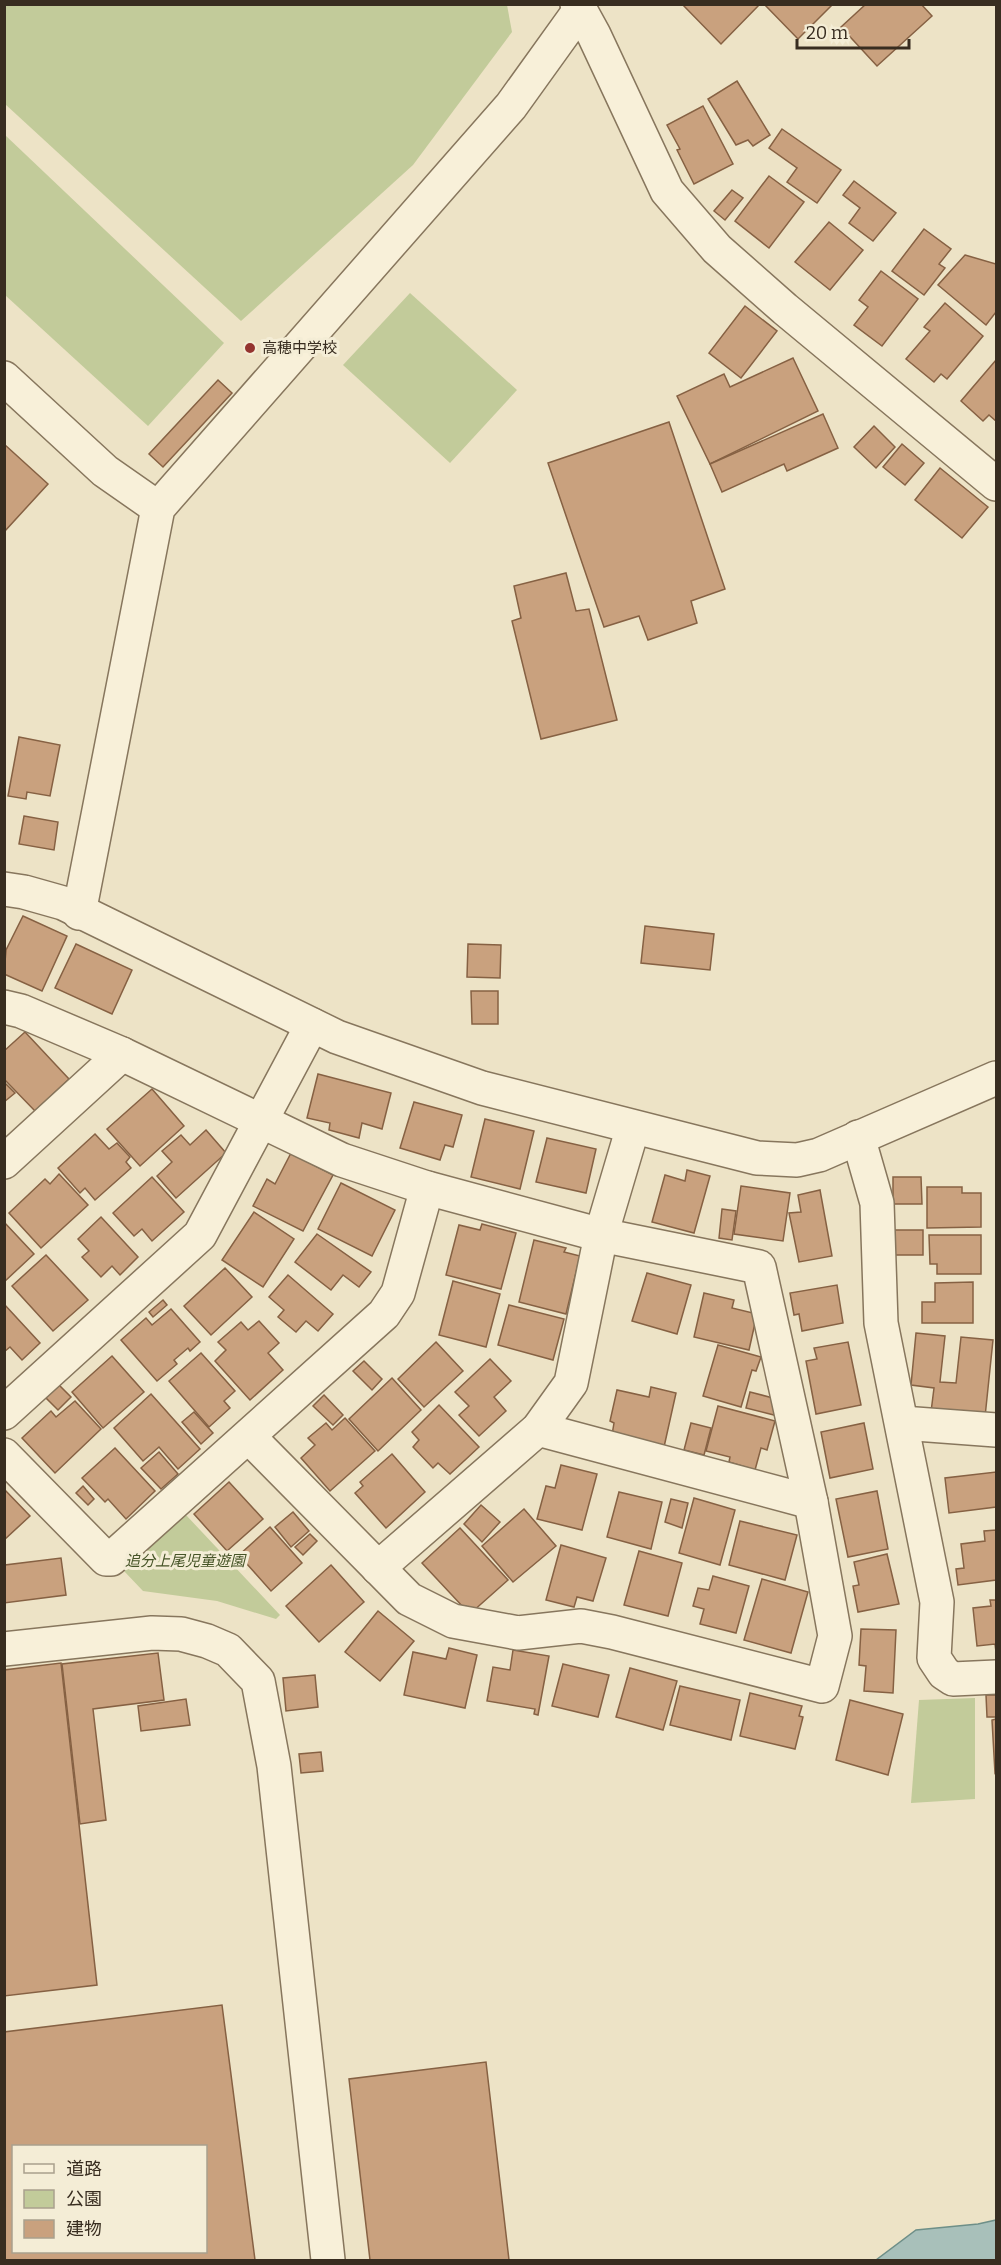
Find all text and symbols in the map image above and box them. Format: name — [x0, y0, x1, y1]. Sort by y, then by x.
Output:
scale bar — [797, 12, 910, 50]
text: 20 m — [806, 22, 848, 44]
place label: 高穂中学校 — [262, 339, 337, 357]
marker: 高穂中学校 — [243, 341, 257, 355]
park label: 追分上尾児童遊園 — [125, 1552, 247, 1570]
legend — [12, 2145, 207, 2253]
text: 道路 — [66, 2158, 102, 2180]
text: 公園 — [66, 2188, 102, 2210]
text: 建物 — [66, 2218, 102, 2240]

